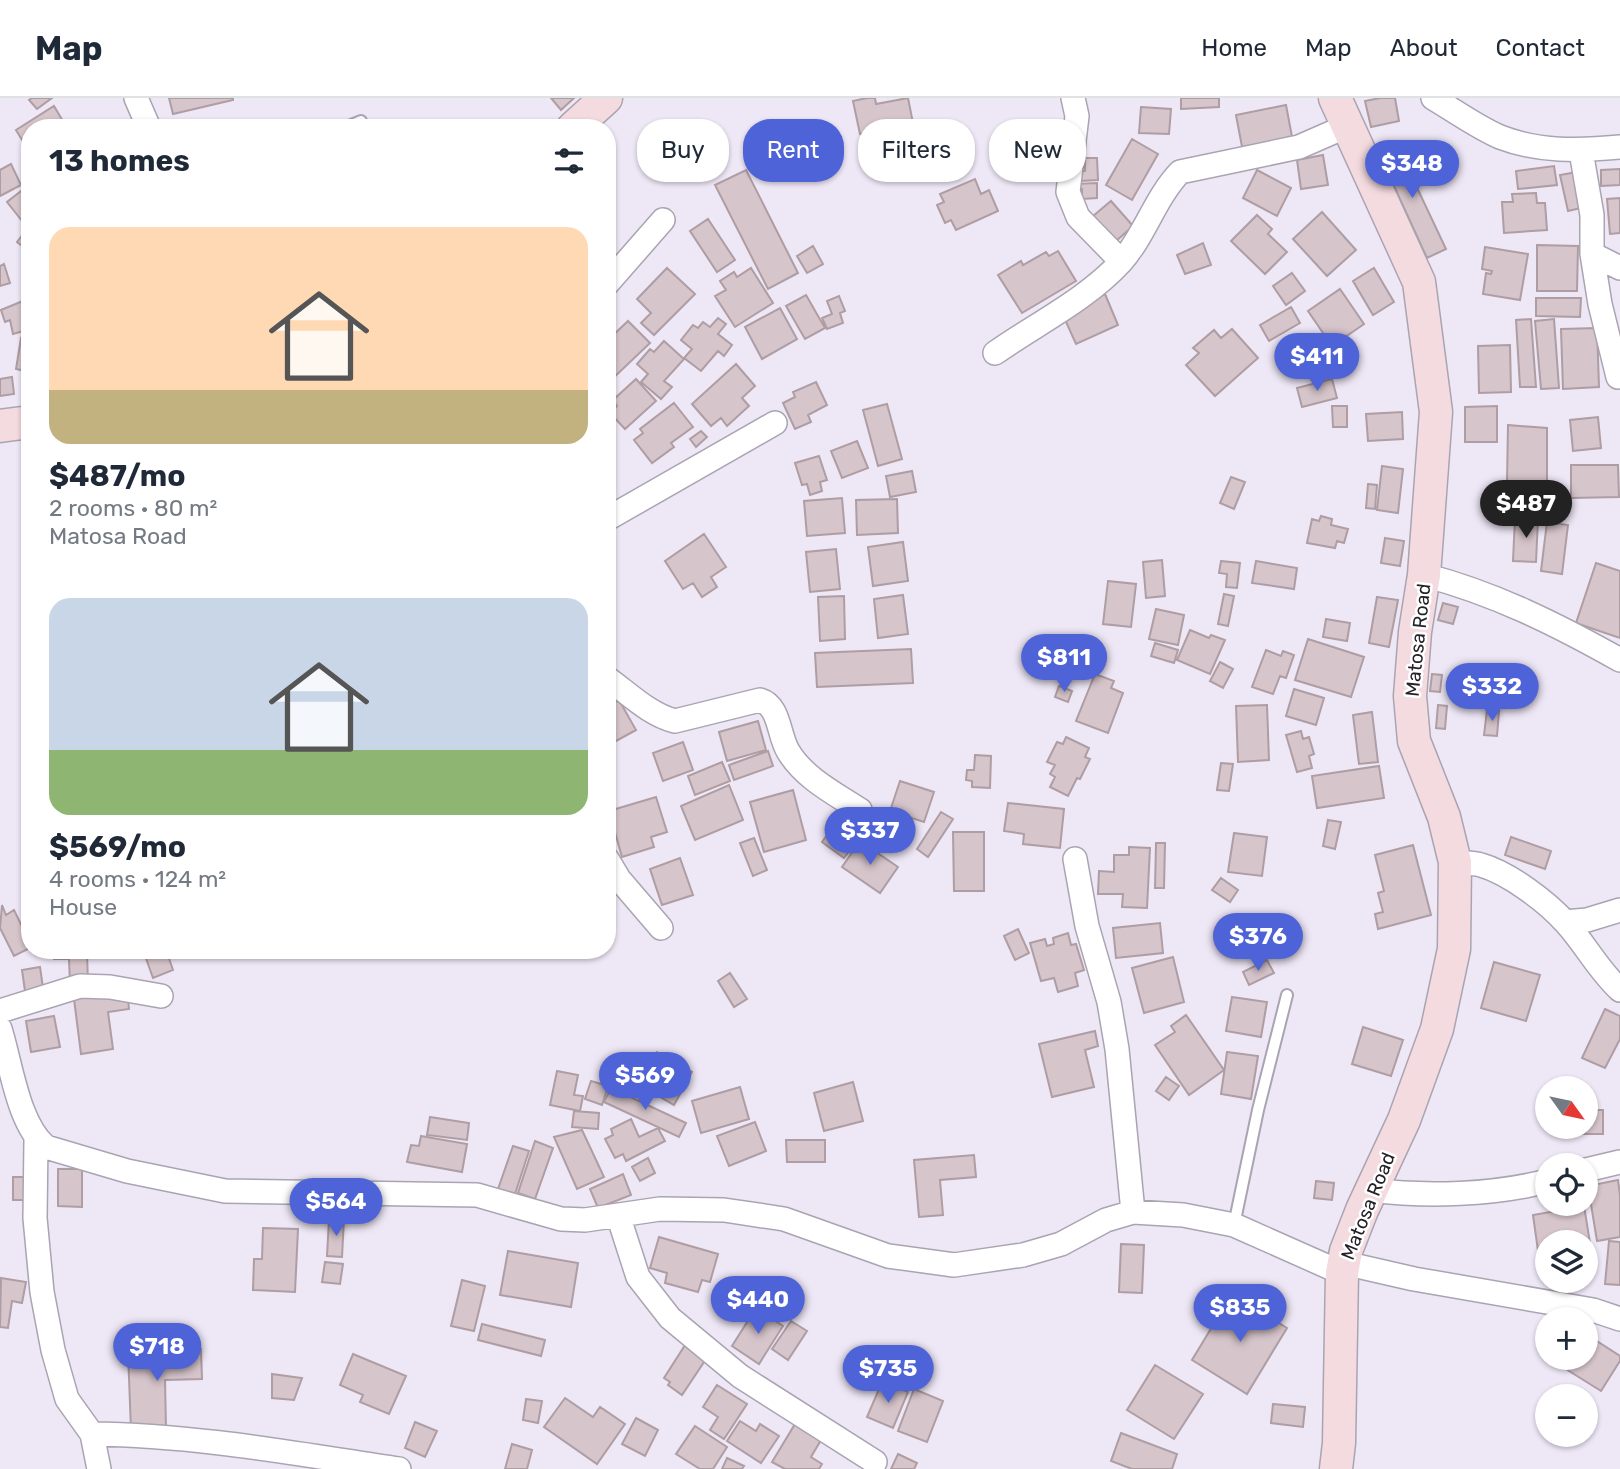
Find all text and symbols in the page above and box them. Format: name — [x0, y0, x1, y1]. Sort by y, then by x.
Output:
text: Map — [35, 29, 103, 68]
text: Home — [1201, 34, 1267, 62]
text: Map — [1305, 34, 1352, 62]
text: About — [1390, 34, 1458, 62]
text: Contact — [1496, 34, 1585, 62]
chip: Buy — [637, 119, 729, 182]
chip: Rent — [743, 119, 844, 182]
chip: Filters — [858, 119, 975, 182]
chip: New — [989, 119, 1086, 182]
pin: $348 — [1371, 140, 1453, 200]
icon: filters — [550, 142, 588, 180]
text: 13 homes — [49, 143, 190, 179]
text: $348 — [1381, 149, 1443, 177]
icon: home — [256, 273, 382, 399]
pin: $411 — [1276, 334, 1358, 393]
text: $411 — [1290, 342, 1344, 370]
text: $487/mo — [49, 458, 186, 494]
pin: $487 — [1485, 480, 1567, 540]
text: $487 — [1496, 489, 1556, 517]
text: 2 rooms · 80 m² — [49, 494, 217, 522]
text: Matosa Road — [49, 522, 187, 550]
street label: Matosa Road — [1401, 582, 1435, 698]
pin: $811 — [1023, 634, 1105, 694]
text: $811 — [1037, 643, 1091, 671]
icon: home — [256, 644, 382, 770]
pin: $332 — [1451, 664, 1533, 723]
text: $332 — [1462, 672, 1522, 700]
pin: $337 — [829, 808, 911, 867]
text: $337 — [841, 816, 899, 844]
text: $569/mo — [49, 829, 186, 865]
text: 4 rooms · 124 m² — [49, 865, 226, 893]
text: House — [49, 893, 117, 921]
pin: $376 — [1217, 914, 1299, 973]
text: $376 — [1229, 922, 1287, 950]
pin: $569 — [604, 1052, 686, 1112]
text: $569 — [615, 1061, 675, 1089]
north arrow — [1535, 1076, 1598, 1139]
map controls — [1535, 1076, 1598, 1447]
street label: Matosa Road — [1336, 1149, 1400, 1263]
button: locate — [1535, 1153, 1598, 1216]
pin: $564 — [295, 1178, 377, 1238]
text: $564 — [306, 1187, 366, 1215]
button: layers — [1535, 1230, 1598, 1293]
pin: $440 — [717, 1276, 799, 1336]
pin: $835 — [1199, 1284, 1281, 1344]
text: $440 — [727, 1285, 789, 1313]
text: $835 — [1210, 1293, 1270, 1321]
button: + — [1535, 1307, 1598, 1370]
pin: $718 — [116, 1324, 198, 1383]
text: $718 — [129, 1332, 185, 1360]
pin: $735 — [847, 1346, 929, 1405]
text: $735 — [859, 1354, 917, 1382]
button: − — [1535, 1384, 1598, 1447]

